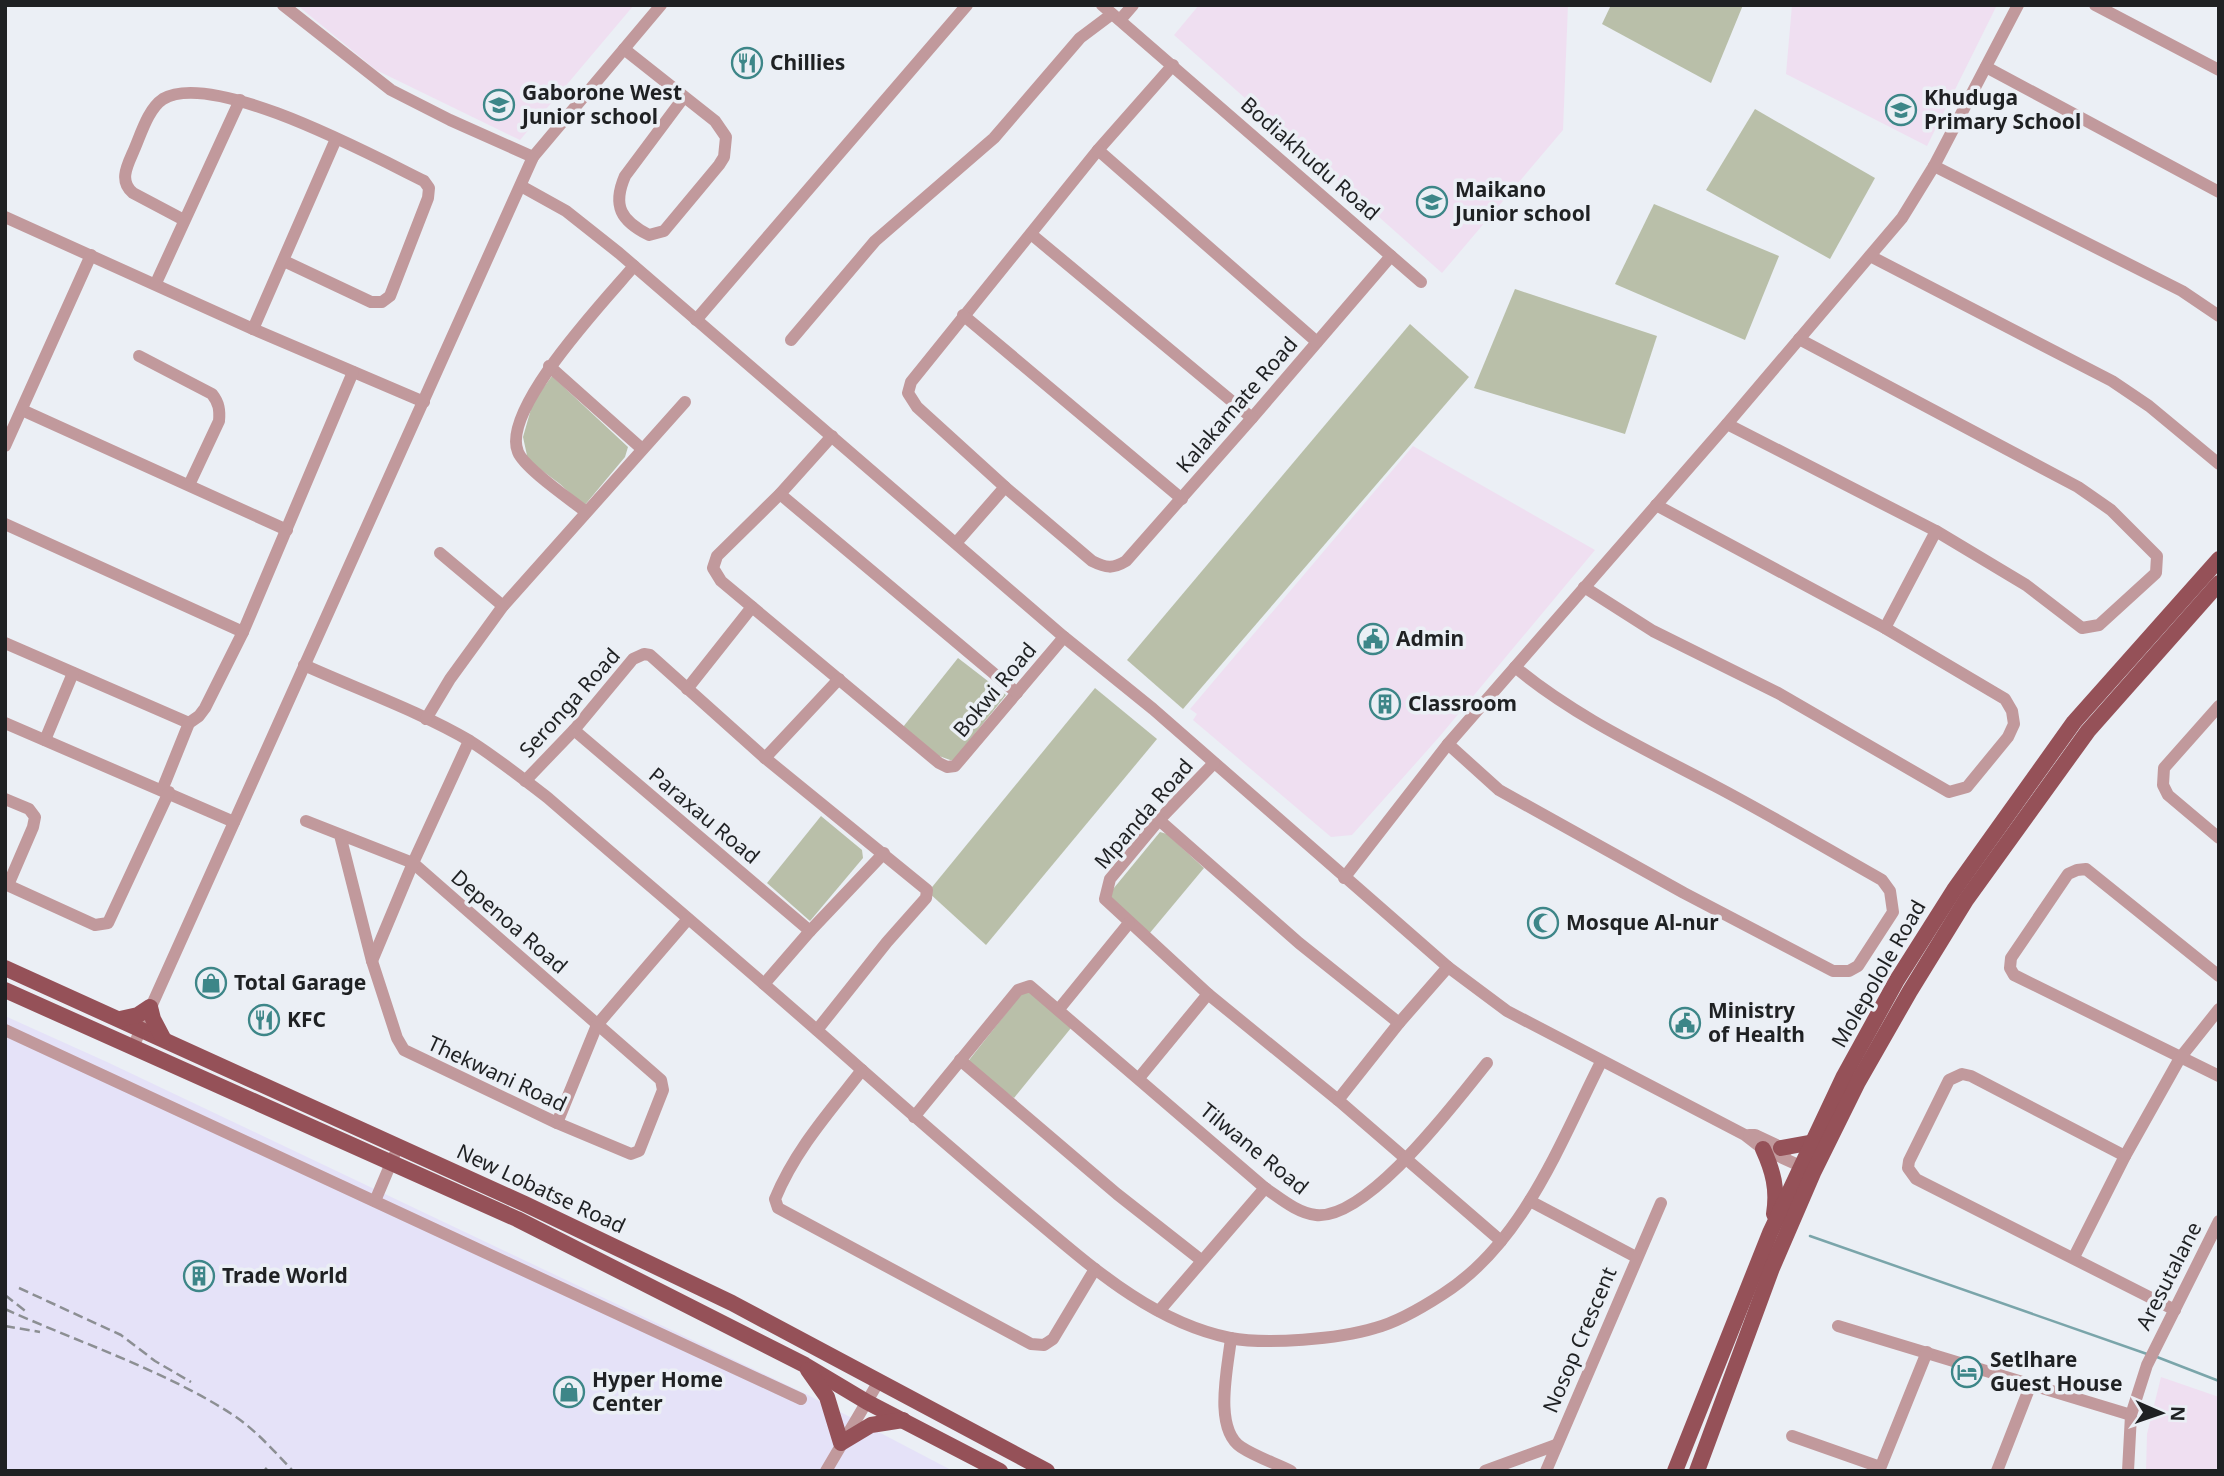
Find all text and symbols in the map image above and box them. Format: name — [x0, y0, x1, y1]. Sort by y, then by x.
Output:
restaurant icon: Chillies — [730, 46, 764, 80]
place label: Chillies — [770, 48, 845, 76]
place label: Gaborone West Junior school — [520, 78, 682, 130]
place label: Khuduga Primary School — [1924, 83, 2081, 135]
school or university icon: Gaborone West Junior school — [482, 88, 516, 122]
street label: Bodiakhudu Road — [1235, 90, 1386, 226]
school or university icon: Khuduga Primary School — [1884, 93, 1918, 127]
place label: Maikano Junior school — [1453, 175, 1591, 227]
school or university icon: Maikano Junior school — [1415, 185, 1449, 219]
street label: Kalakamate Road — [1169, 330, 1303, 478]
public building icon: Admin — [1356, 622, 1390, 656]
place label: Admin — [1396, 624, 1464, 652]
street label: Bokwi Road — [946, 636, 1042, 743]
street label: Seronga Road — [513, 642, 626, 763]
building icon: Classroom — [1368, 687, 1402, 721]
place label: Classroom — [1408, 689, 1517, 717]
street label: Mpanda Road — [1088, 752, 1199, 874]
street label: Paraxau Road — [643, 761, 766, 870]
street label: Depenoa Road — [446, 863, 574, 979]
street label: Molepolole Road — [1825, 895, 1932, 1052]
mosque icon: Mosque Al-nur — [1526, 906, 1560, 940]
place label: Mosque Al-nur — [1566, 908, 1719, 936]
shop icon: Total Garage — [194, 966, 228, 1000]
place label: Total Garage — [234, 968, 366, 996]
place label: Ministry of Health — [1708, 996, 1805, 1048]
restaurant icon: KFC — [247, 1003, 281, 1037]
place label: KFC — [287, 1005, 326, 1033]
public building icon: Ministry of Health — [1668, 1006, 1702, 1040]
street label: Thekwani Road — [423, 1029, 571, 1118]
street label: Tilwane Road — [1195, 1096, 1315, 1200]
street label: New Lobatse Road — [453, 1137, 630, 1239]
street label: Aresutalane — [2129, 1217, 2207, 1334]
building icon: Trade World — [182, 1259, 216, 1293]
place label: Trade World — [222, 1261, 348, 1289]
street label: Nosop Crescent — [1536, 1262, 1623, 1417]
place label: Setlhare Guest House — [1990, 1345, 2122, 1397]
hotel icon: Setlhare Guest House — [1950, 1355, 1984, 1389]
place label: Hyper Home Center — [592, 1365, 723, 1417]
shop icon: Hyper Home Center — [552, 1375, 586, 1409]
north arrow — [2126, 1378, 2196, 1448]
text: N — [2165, 1405, 2191, 1422]

